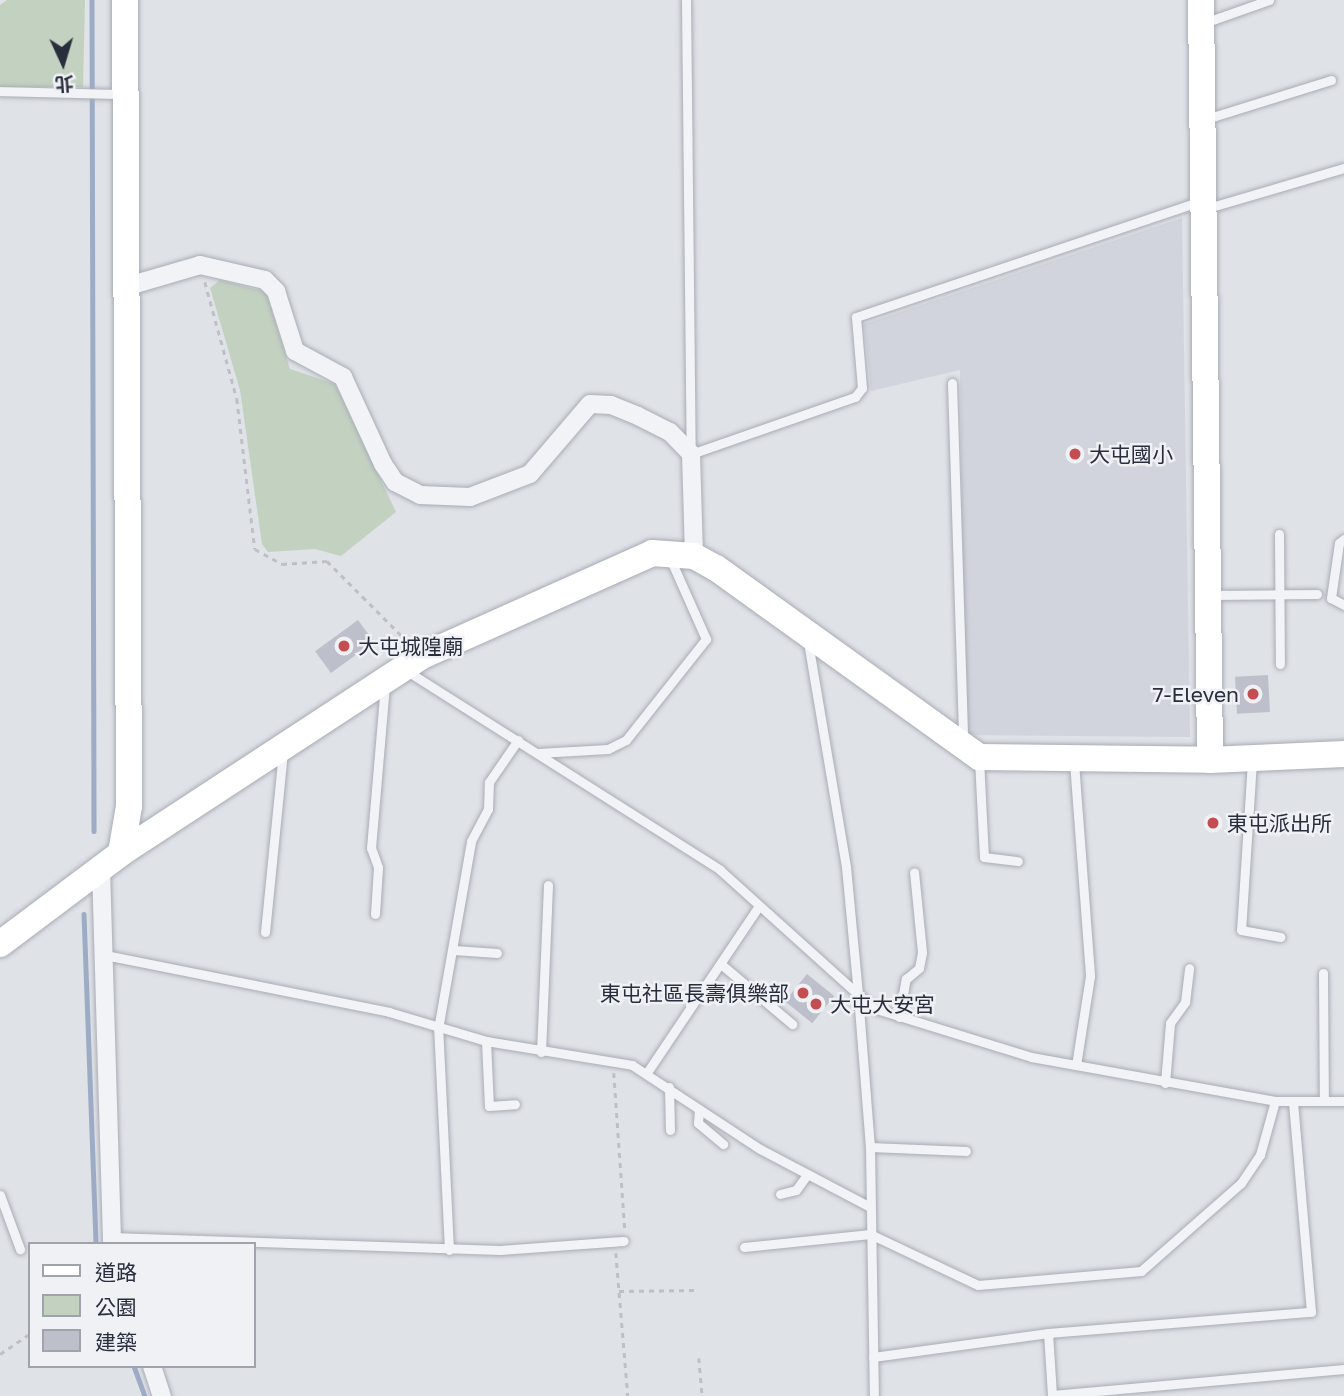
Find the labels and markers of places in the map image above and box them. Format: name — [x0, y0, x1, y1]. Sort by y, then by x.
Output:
place label: 大屯國小 — [1089, 441, 1173, 467]
marker: 大屯國小 — [1067, 446, 1083, 462]
place label: 大屯城隍廟 — [358, 633, 463, 659]
marker: 大屯城隍廟 — [336, 638, 352, 654]
place label: 7-Eleven — [1152, 681, 1239, 707]
marker: 7-Eleven — [1245, 686, 1261, 702]
place label: 東屯派出所 — [1227, 810, 1332, 836]
marker: 東屯派出所 — [1205, 815, 1221, 831]
place label: 東屯社區長壽俱樂部 — [600, 980, 789, 1006]
marker: 東屯社區長壽俱樂部 — [795, 985, 811, 1001]
place label: 大屯大安宮 — [830, 991, 935, 1017]
marker: 大屯大安宮 — [808, 996, 824, 1012]

